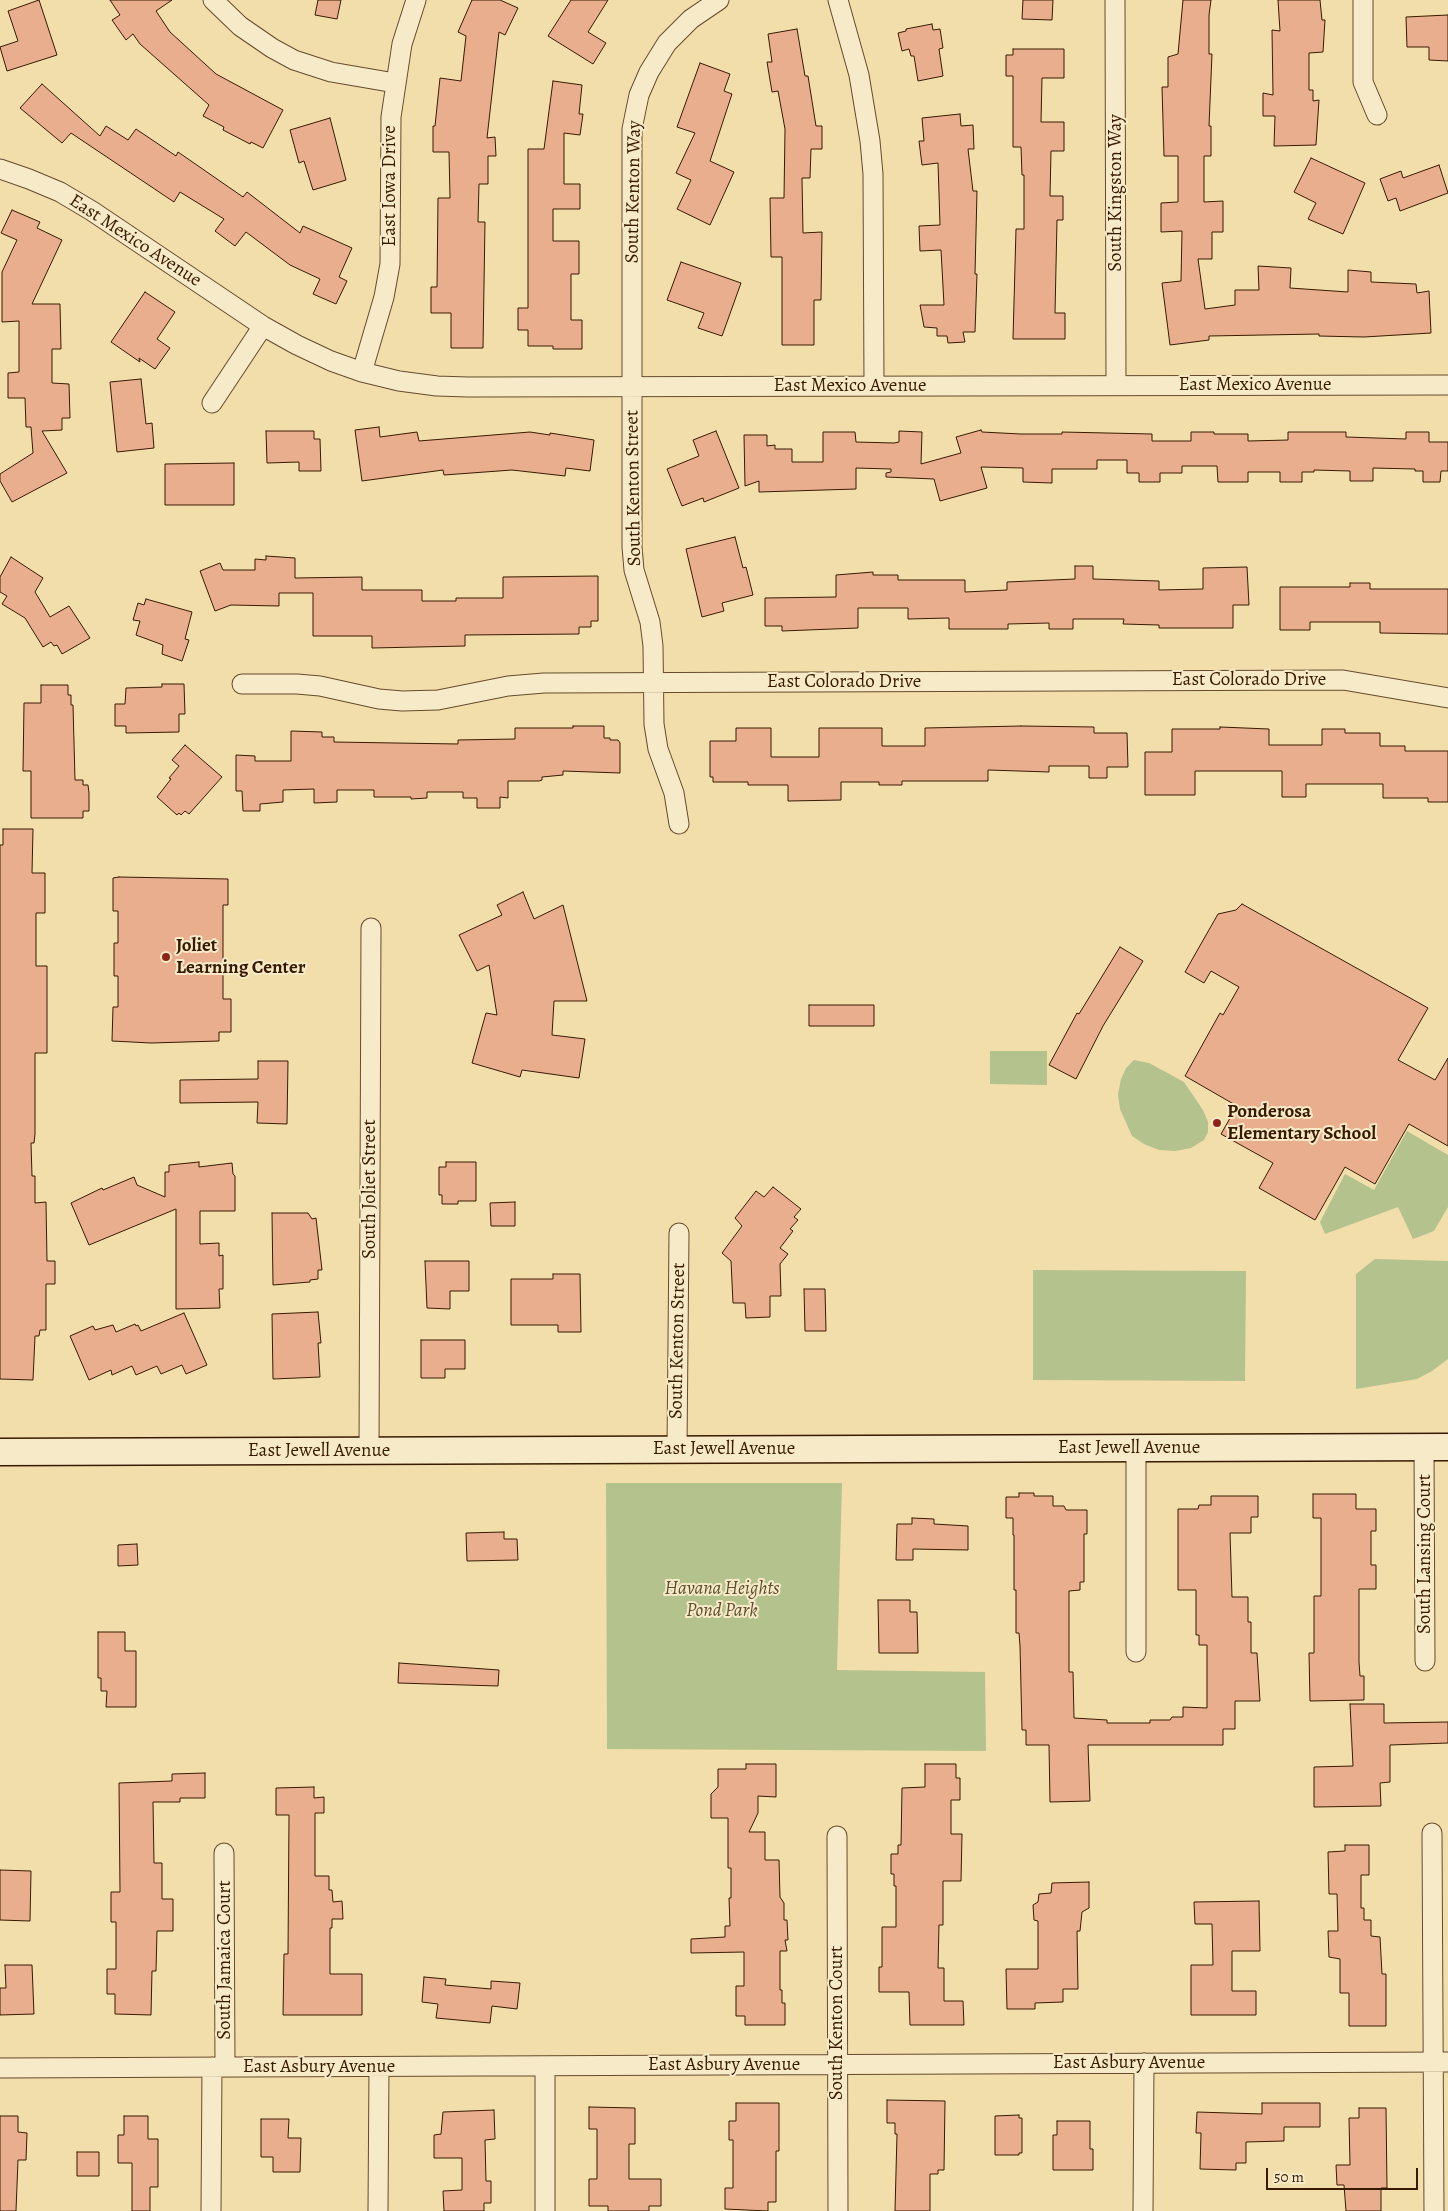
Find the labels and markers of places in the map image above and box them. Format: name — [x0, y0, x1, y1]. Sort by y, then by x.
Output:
place label: Joliet Learning Center — [176, 935, 305, 979]
marker: Joliet Learning Center — [160, 951, 172, 963]
place label: Ponderosa Elementary School — [1227, 1101, 1376, 1145]
marker: Ponderosa Elementary School — [1211, 1117, 1223, 1129]

